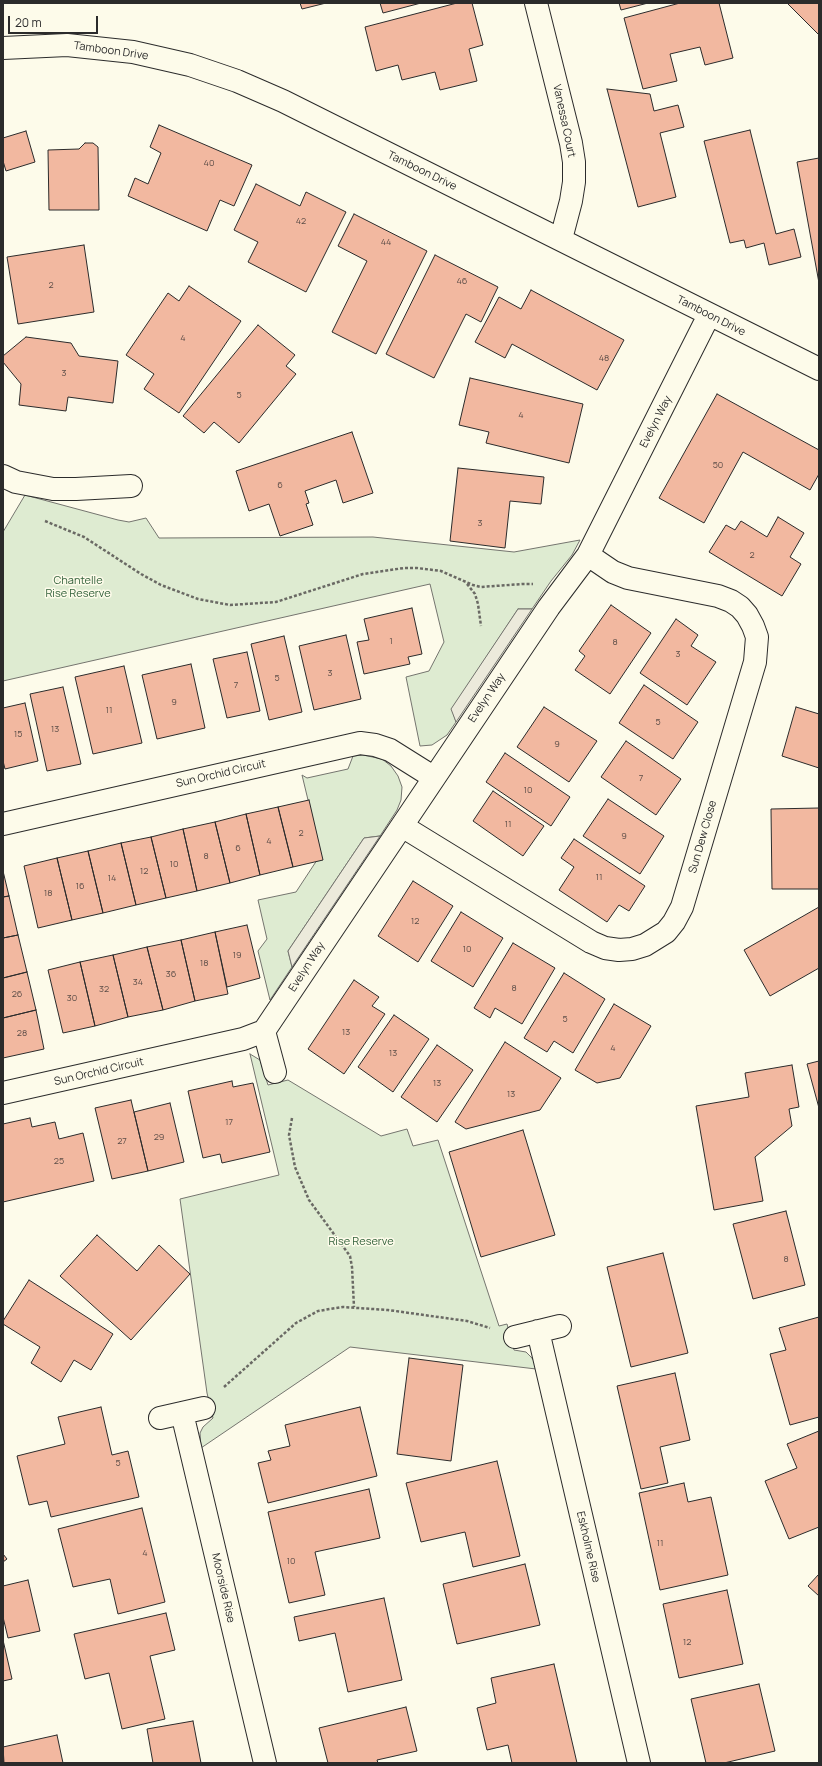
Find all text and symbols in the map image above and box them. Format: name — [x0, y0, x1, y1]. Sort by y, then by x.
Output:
scale bar — [10, 8, 100, 34]
text: 20 m — [15, 14, 42, 31]
street label: Tamboon Drive — [73, 39, 149, 63]
street label: Vanessa Court — [550, 83, 578, 159]
street label: Tamboon Drive — [385, 149, 459, 193]
house number: 40 — [204, 158, 214, 168]
house number: 42 — [296, 216, 306, 226]
house number: 44 — [381, 237, 391, 247]
house number: 46 — [457, 276, 467, 286]
house number: 2 — [48, 280, 54, 290]
street label: Tamboon Drive — [674, 293, 748, 339]
house number: 4 — [180, 333, 186, 343]
house number: 48 — [599, 353, 609, 363]
house number: 3 — [62, 368, 66, 378]
house number: 5 — [236, 390, 242, 400]
street label: Evelyn Way — [637, 394, 675, 450]
house number: 4 — [518, 410, 524, 420]
house number: 50 — [713, 460, 723, 470]
house number: 6 — [277, 480, 283, 490]
house number: 3 — [478, 518, 482, 528]
house number: 2 — [749, 550, 755, 560]
park label: Chantelle Rise Reserve — [45, 574, 111, 600]
house number: 1 — [389, 636, 393, 646]
house number: 8 — [612, 637, 618, 647]
house number: 3 — [676, 649, 680, 659]
house number: 3 — [328, 668, 332, 678]
street label: Evelyn Way — [466, 671, 508, 725]
house number: 5 — [274, 673, 280, 683]
house number: 7 — [234, 680, 238, 690]
house number: 9 — [171, 697, 177, 707]
house number: 11 — [105, 705, 113, 715]
house number: 5 — [655, 717, 661, 727]
house number: 13 — [51, 724, 59, 734]
house number: 15 — [14, 729, 22, 739]
house number: 9 — [554, 739, 560, 749]
street label: Sun Orchid Circuit — [175, 757, 267, 791]
house number: 7 — [639, 773, 643, 783]
house number: 10 — [524, 785, 532, 795]
street label: Sun Dew Close — [686, 799, 720, 875]
house number: 11 — [504, 819, 512, 829]
house number: 2 — [298, 828, 304, 838]
house number: 9 — [621, 831, 627, 841]
house number: 4 — [266, 836, 272, 846]
house number: 6 — [235, 843, 241, 853]
house number: 8 — [203, 851, 209, 861]
house number: 10 — [170, 859, 178, 869]
house number: 12 — [140, 866, 148, 876]
house number: 11 — [595, 872, 603, 882]
house number: 14 — [108, 873, 116, 883]
house number: 16 — [75, 881, 85, 891]
house number: 18 — [44, 888, 52, 898]
house number: 12 — [411, 916, 419, 926]
street label: Evelyn Way — [286, 940, 328, 994]
house number: 10 — [463, 944, 471, 954]
house number: 19 — [232, 950, 242, 960]
house number: 18 — [200, 958, 208, 968]
house number: 36 — [166, 969, 176, 979]
house number: 34 — [133, 977, 143, 987]
house number: 8 — [511, 983, 517, 993]
house number: 32 — [99, 984, 109, 994]
house number: 26 — [12, 989, 22, 999]
house number: 30 — [67, 993, 77, 1003]
house number: 5 — [562, 1014, 568, 1024]
house number: 13 — [342, 1027, 350, 1037]
house number: 28 — [17, 1028, 27, 1038]
house number: 4 — [610, 1043, 616, 1053]
house number: 13 — [389, 1048, 397, 1058]
street label: Sun Orchid Circuit — [53, 1055, 145, 1089]
house number: 13 — [433, 1078, 441, 1088]
house number: 13 — [507, 1089, 515, 1099]
house number: 17 — [225, 1117, 233, 1127]
house number: 29 — [154, 1132, 164, 1142]
house number: 27 — [117, 1136, 127, 1146]
house number: 25 — [54, 1156, 64, 1166]
park label: Rise Reserve — [328, 1235, 394, 1249]
house number: 8 — [783, 1254, 789, 1264]
house number: 5 — [115, 1458, 121, 1468]
street label: Eskholme Rise — [573, 1510, 603, 1584]
house number: 11 — [656, 1538, 664, 1548]
house number: 4 — [142, 1548, 148, 1558]
street label: Moorside Rise — [209, 1552, 237, 1624]
house number: 10 — [287, 1556, 295, 1566]
house number: 12 — [683, 1637, 691, 1647]

